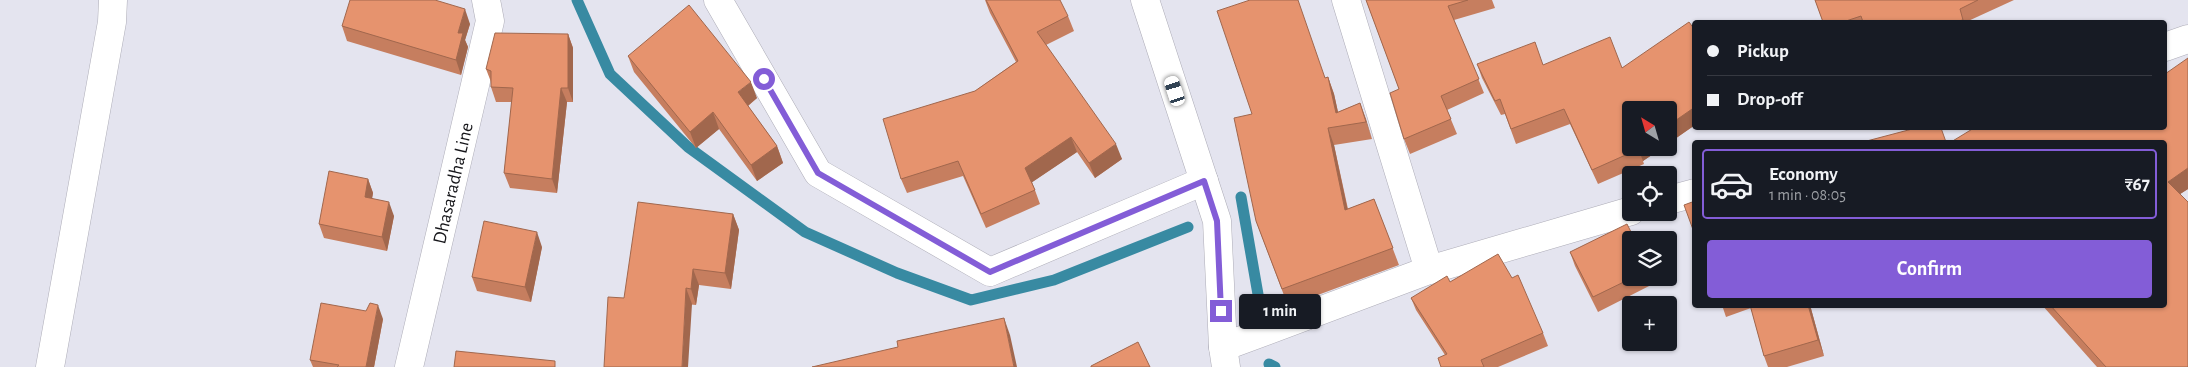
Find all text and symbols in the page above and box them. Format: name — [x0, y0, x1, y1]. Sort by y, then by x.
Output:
text: Pickup — [1737, 42, 1789, 61]
route start — [753, 68, 775, 90]
car — [1163, 74, 1186, 108]
text: Drop-off — [1737, 90, 1802, 109]
north arrow — [1622, 101, 1678, 156]
map controls — [1622, 101, 1677, 351]
street label: Dhasaradha Line — [430, 121, 477, 246]
icon: car — [1709, 162, 1754, 207]
text: Economy — [1769, 165, 1838, 184]
button: locate — [1622, 166, 1677, 221]
text: ₹67 — [2125, 175, 2150, 194]
text: 1 min · 08:05 — [1769, 187, 1846, 203]
button: layers — [1622, 231, 1677, 286]
button: Confirm — [1707, 240, 2152, 298]
callout: 1 min — [1238, 294, 1321, 328]
button: + — [1622, 296, 1677, 351]
route end — [1210, 300, 1232, 322]
text: 1 min — [1263, 303, 1297, 319]

